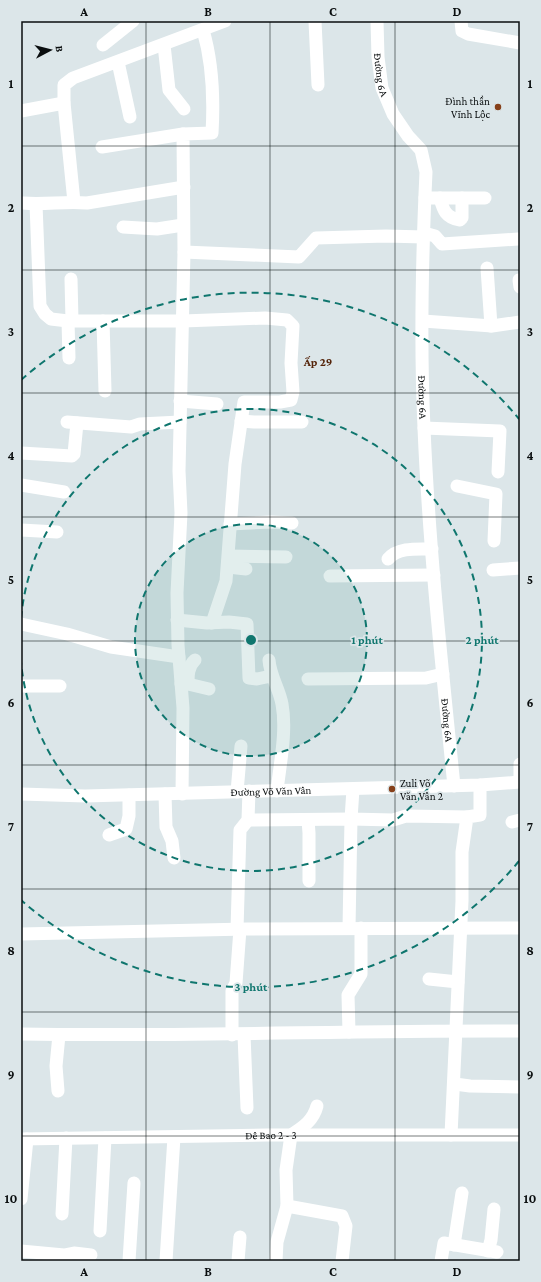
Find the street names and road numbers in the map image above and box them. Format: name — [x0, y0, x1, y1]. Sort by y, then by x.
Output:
street label: Đường 6A — [372, 53, 391, 99]
street label: Đường 6A — [416, 375, 430, 420]
street label: Đường 6A — [439, 698, 456, 743]
street label: Đường Võ Văn Vân — [230, 784, 312, 798]
street label: Đê Bao 2 - 3 — [245, 1129, 297, 1141]

